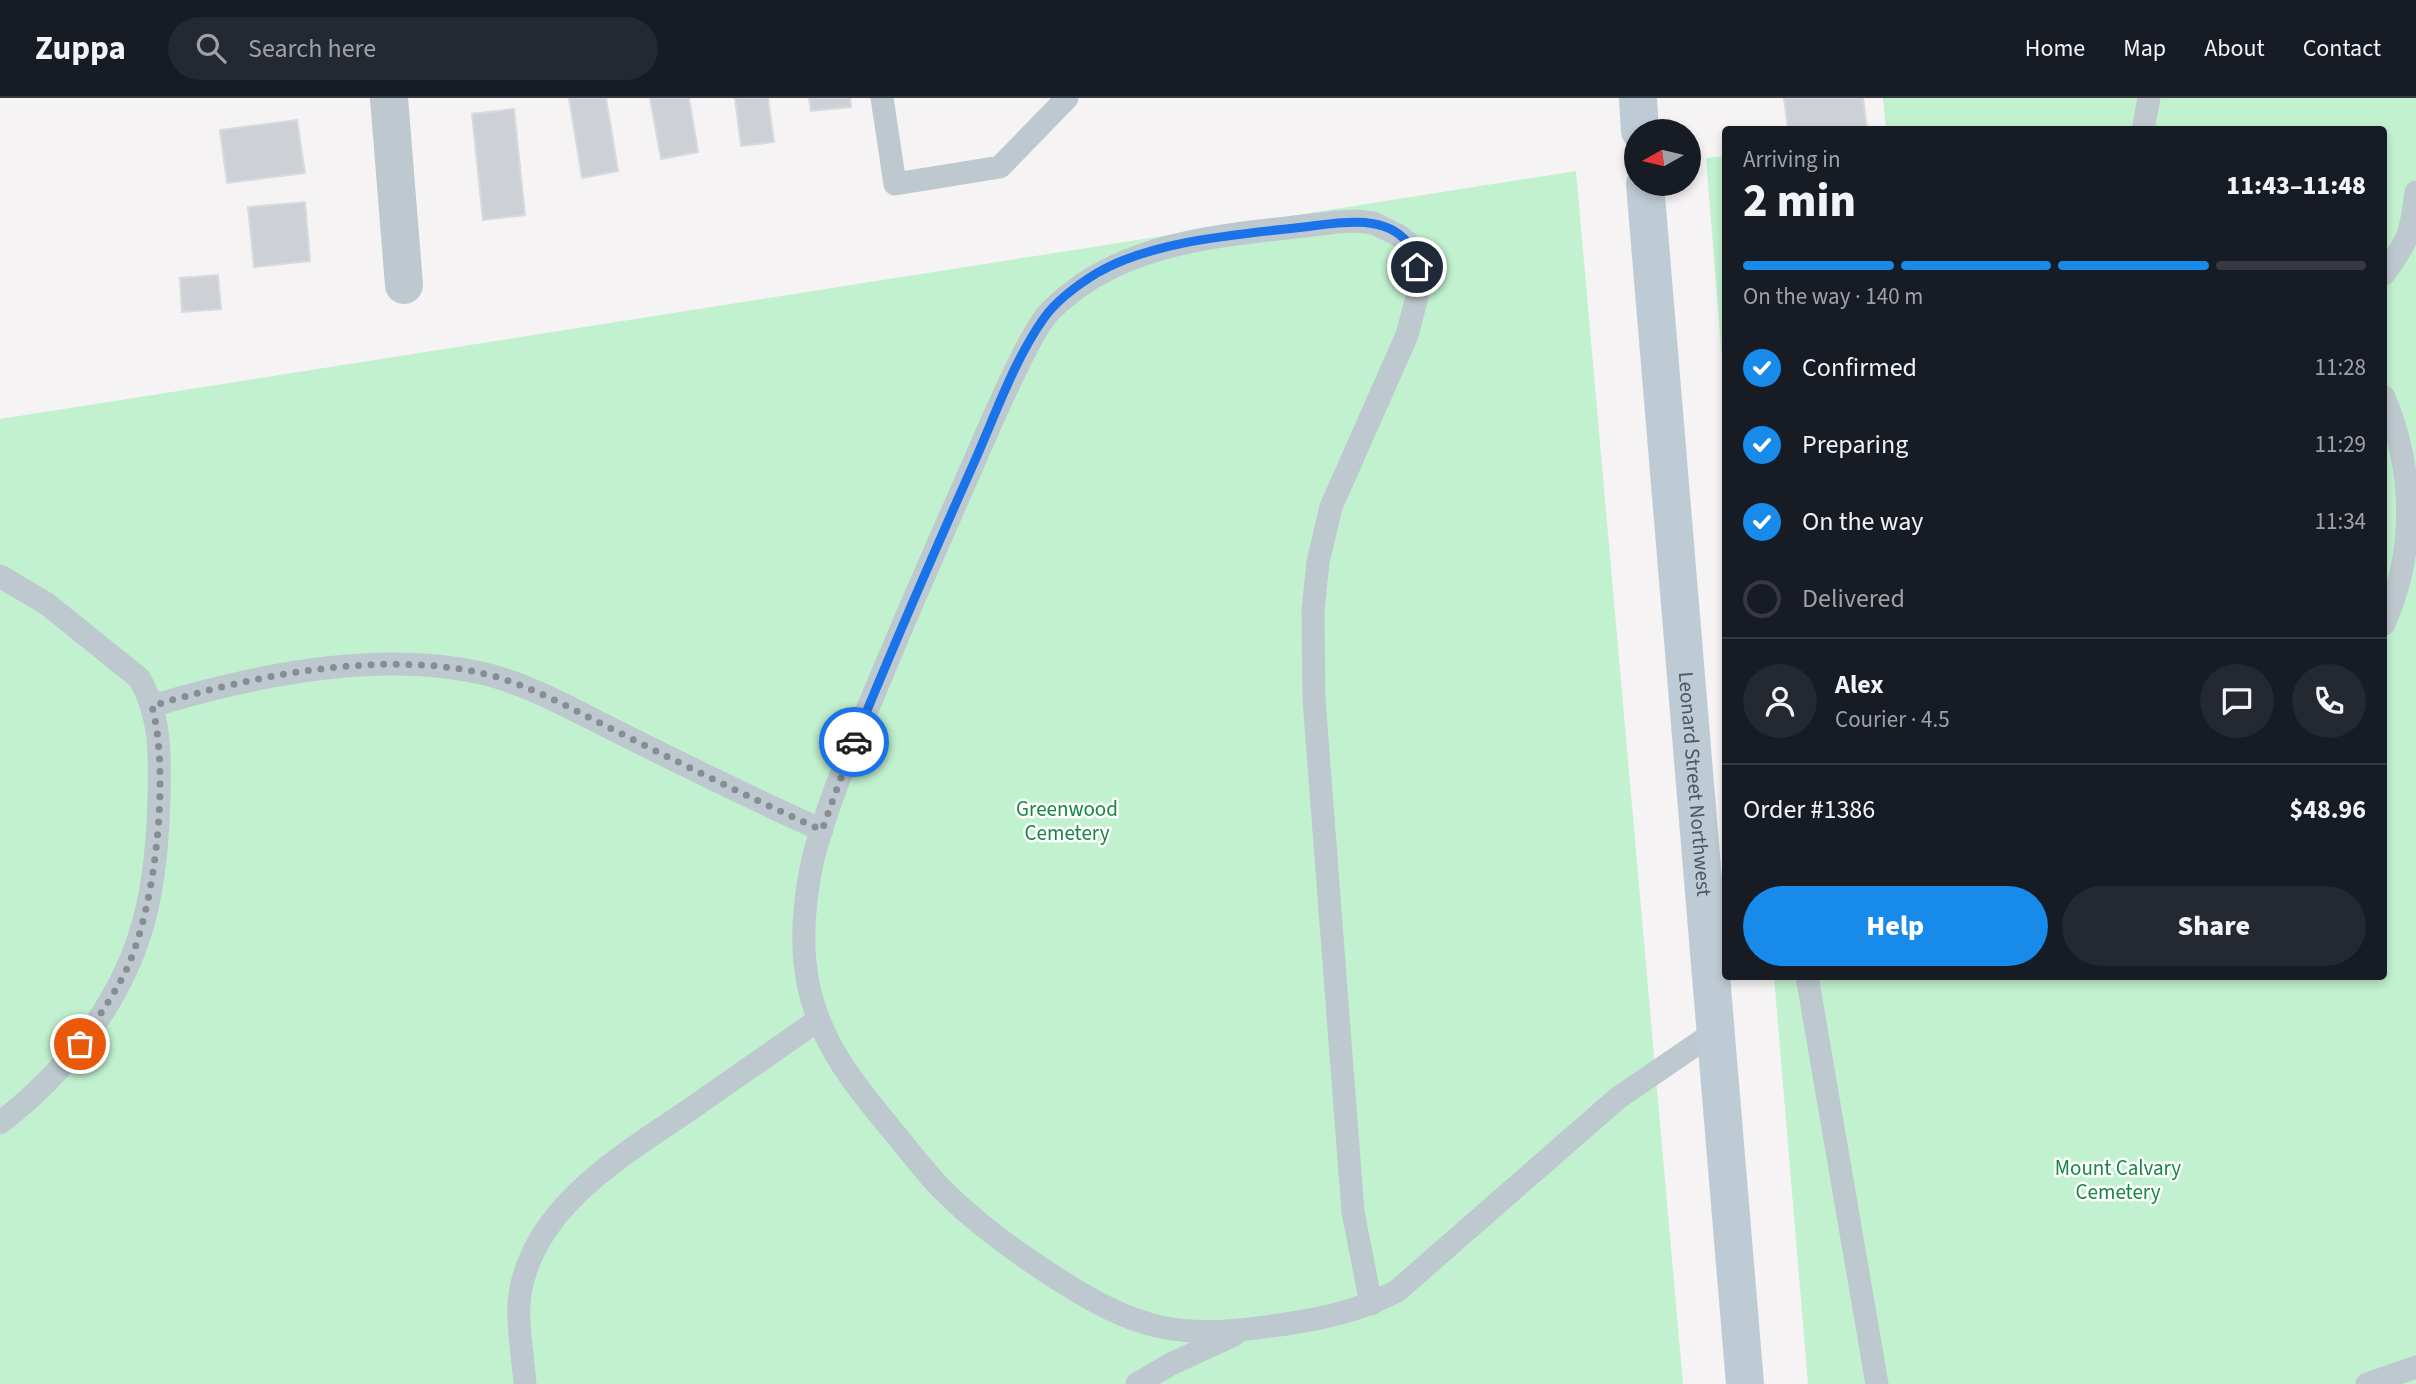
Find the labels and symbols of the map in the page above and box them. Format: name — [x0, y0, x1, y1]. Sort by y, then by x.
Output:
north arrow — [1624, 119, 1701, 196]
pin — [1387, 237, 1447, 297]
street label: Leonard Street Northwest — [1671, 670, 1719, 898]
courier — [819, 707, 889, 777]
park label: Greenwood Cemetery — [1016, 794, 1118, 848]
pin — [50, 1014, 110, 1074]
park label: Mount Calvary Cemetery — [2055, 1153, 2181, 1207]

